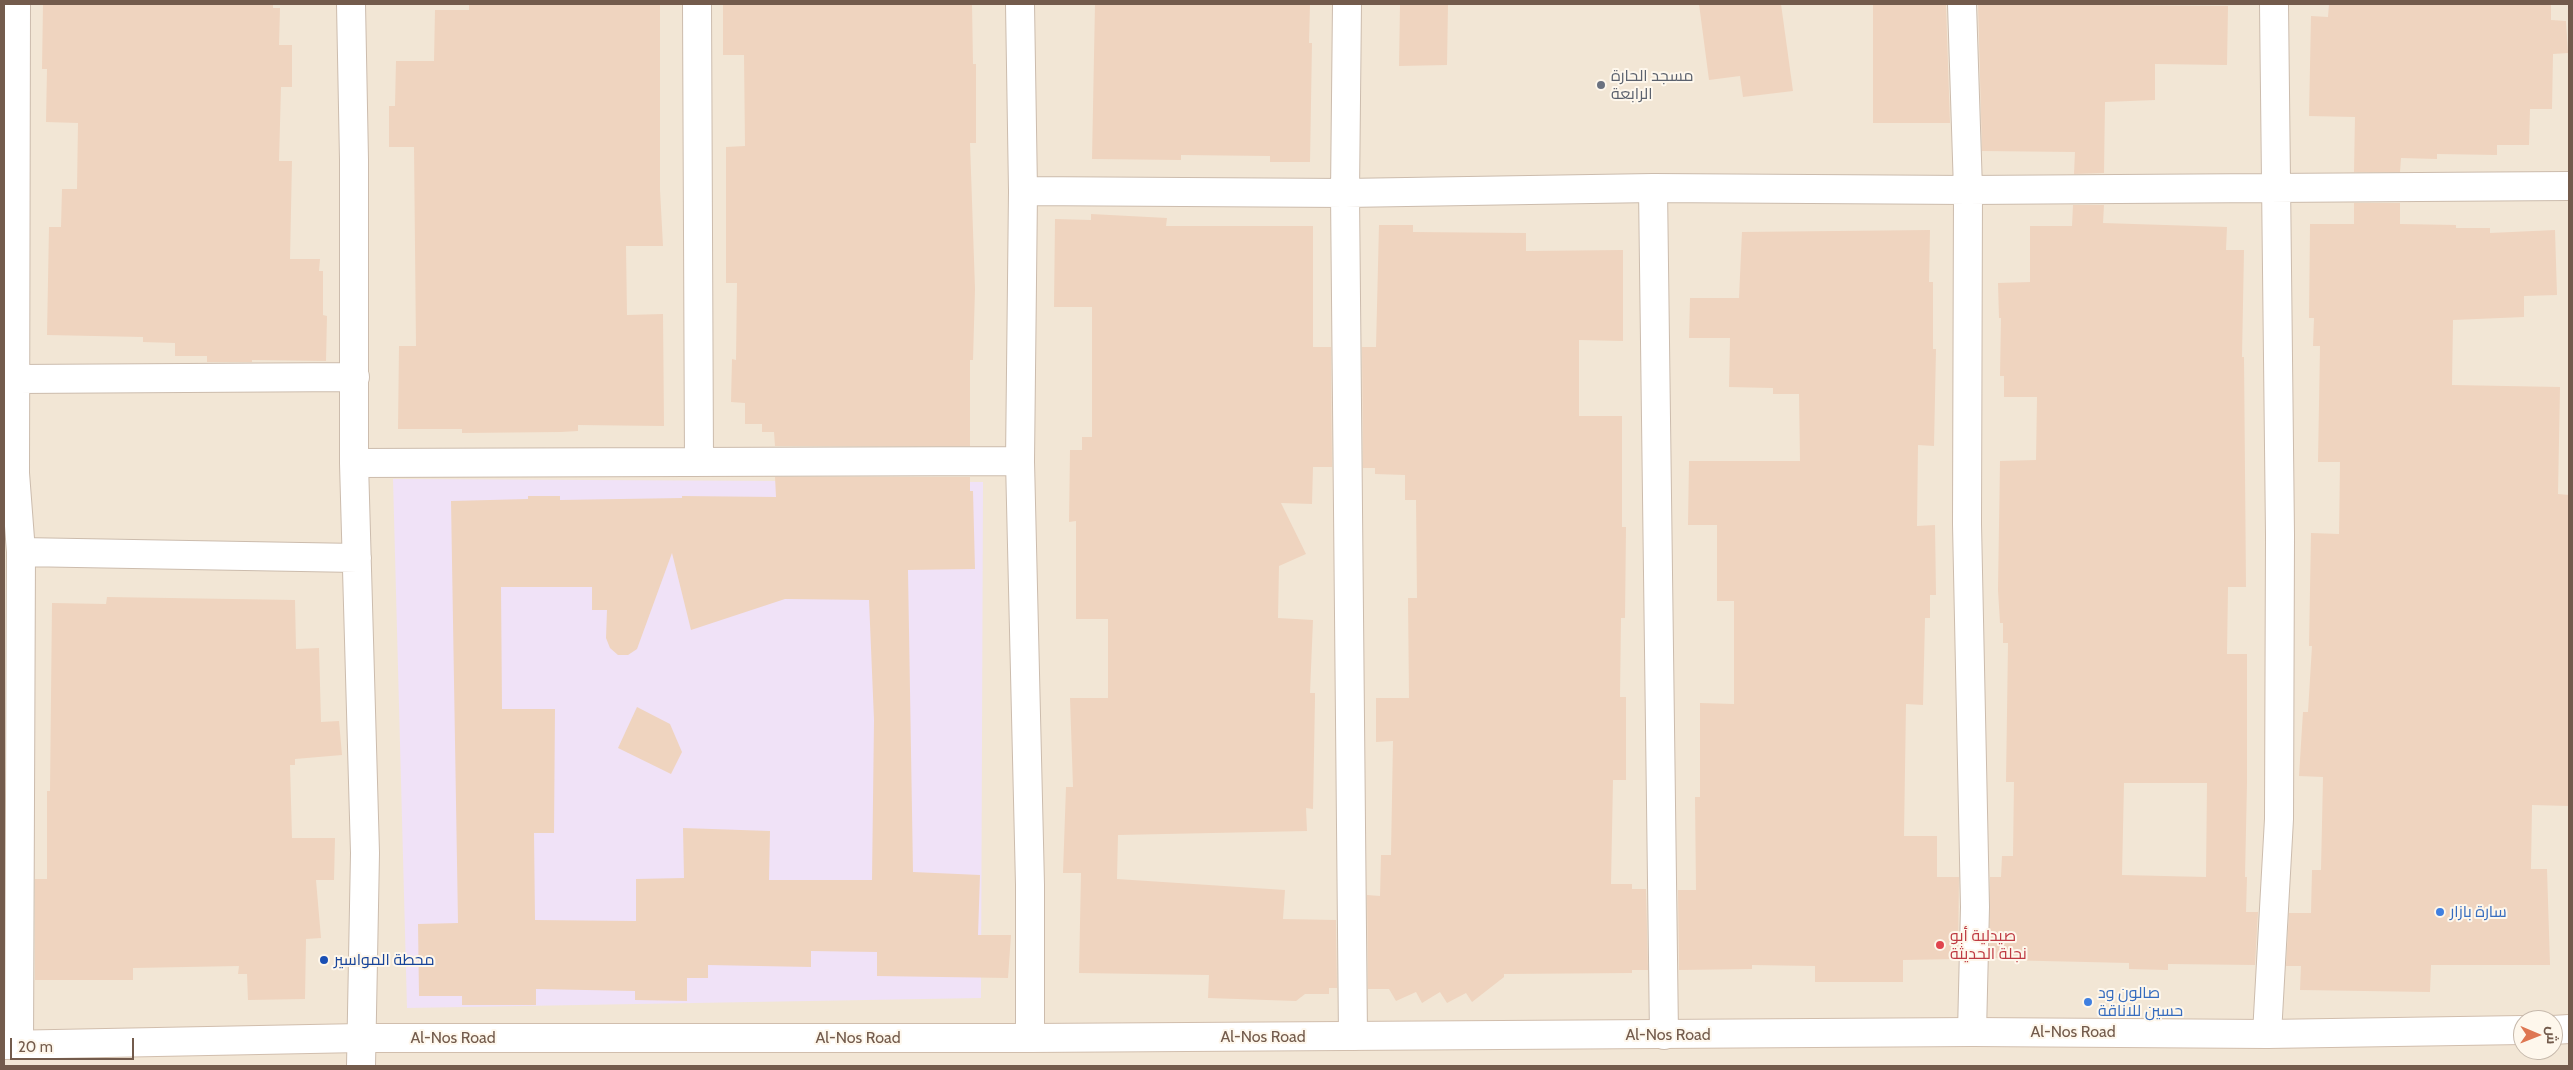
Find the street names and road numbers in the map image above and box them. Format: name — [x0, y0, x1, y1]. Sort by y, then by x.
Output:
street label: Al-Nos Road — [2030, 1022, 2116, 1042]
street label: Al-Nos Road — [1625, 1025, 1711, 1045]
street label: Al-Nos Road — [1220, 1027, 1306, 1047]
street label: Al-Nos Road — [410, 1028, 496, 1048]
street label: Al-Nos Road — [815, 1028, 901, 1048]

